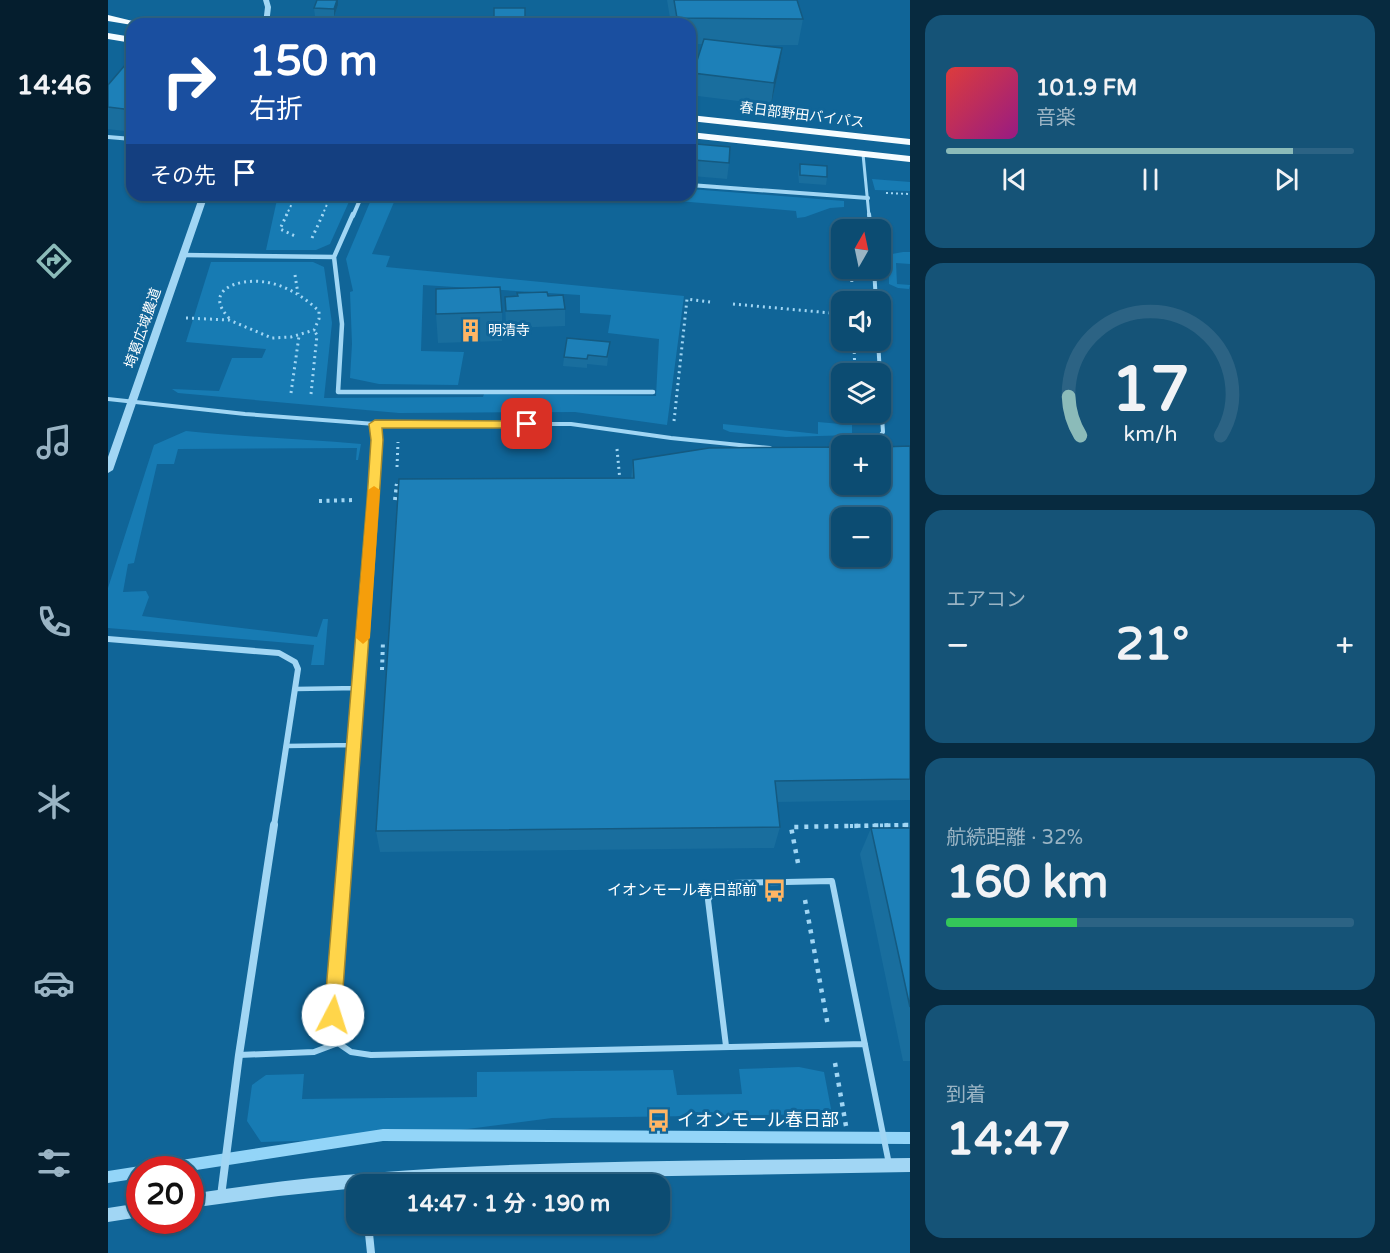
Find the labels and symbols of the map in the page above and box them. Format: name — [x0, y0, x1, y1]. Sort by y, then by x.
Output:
street label: 春日部野田バイパス — [739, 99, 865, 131]
north arrow — [831, 219, 891, 279]
street label: 埼葛広域農道 — [121, 286, 165, 370]
building icon: 明清寺 — [457, 317, 483, 343]
place label: 明清寺 — [488, 322, 530, 339]
pin — [501, 398, 552, 449]
bus stop icon: イオンモール春日部前 — [762, 877, 788, 903]
place label: イオンモール春日部前 — [607, 881, 757, 899]
position arrow — [301, 983, 365, 1047]
bus stop icon: イオンモール春日部 — [646, 1107, 672, 1133]
place label: イオンモール春日部 — [677, 1109, 839, 1131]
speed limit sign: 20 — [126, 1156, 204, 1234]

